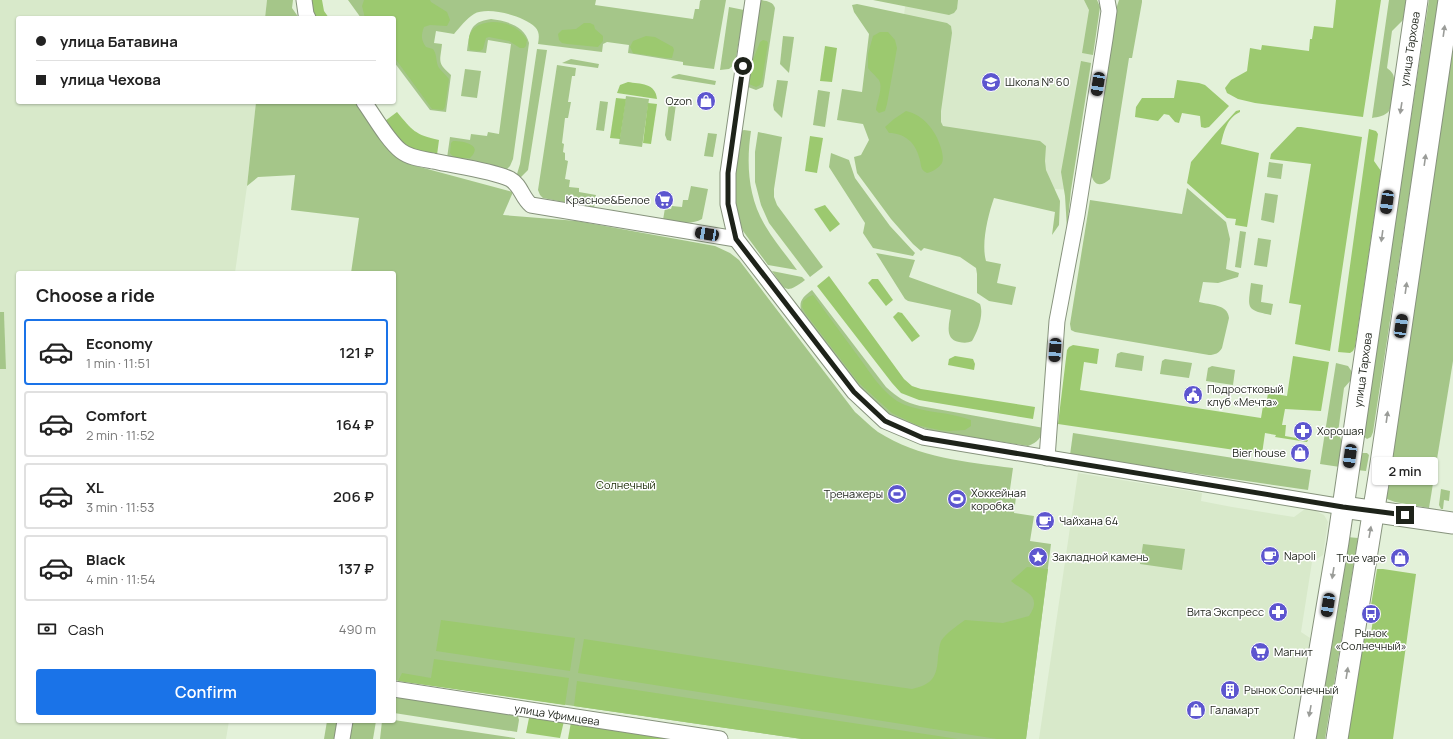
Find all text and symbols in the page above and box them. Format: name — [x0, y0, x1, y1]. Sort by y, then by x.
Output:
street label: улица Тархова — [1396, 10, 1423, 87]
one-way arrow — [1441, 25, 1447, 37]
text: улица Батавина — [60, 31, 178, 52]
route start — [734, 57, 752, 75]
text: улица Чехова — [60, 69, 161, 90]
school or university icon: Школа № 60 — [980, 71, 1002, 93]
car — [1090, 71, 1106, 97]
place label: Школа № 60 — [1005, 74, 1069, 89]
shop icon: Ozon — [695, 90, 717, 112]
place label: Ozon — [666, 93, 692, 108]
one-way arrow — [1398, 102, 1404, 114]
one-way arrow — [1422, 154, 1428, 166]
supermarket icon: Красное&Белое — [653, 189, 675, 211]
car — [1379, 189, 1395, 215]
place label: Красное&Белое — [566, 192, 651, 207]
car — [694, 226, 720, 242]
one-way arrow — [1379, 230, 1385, 242]
one-way arrow — [1403, 282, 1409, 294]
text: Choose a ride — [36, 283, 155, 307]
car — [1393, 313, 1409, 339]
street label: улица Тархова — [1350, 331, 1375, 408]
text: Economy — [86, 333, 153, 354]
icon: car — [38, 334, 74, 370]
car — [1048, 338, 1062, 362]
text: 121 ₽ — [339, 342, 374, 363]
text: 1 min · 11:51 — [86, 354, 150, 372]
place label: Подростковый клуб «Мечта» — [1207, 381, 1284, 409]
public building icon: Подростковый клуб «Мечта» — [1182, 384, 1204, 406]
text: Comfort — [86, 405, 147, 426]
icon: car — [38, 406, 74, 442]
one-way arrow — [1384, 411, 1390, 423]
text: 164 ₽ — [336, 414, 374, 435]
pharmacy icon: Хорошая — [1292, 420, 1314, 442]
place label: Хорошая — [1317, 423, 1364, 438]
text: 2 min · 11:52 — [86, 426, 155, 444]
shop icon: Вier house — [1289, 442, 1311, 464]
car — [1342, 443, 1358, 469]
place label: Вier house — [1232, 445, 1287, 460]
callout: 2 min — [1372, 457, 1438, 485]
text: 2 min — [1388, 462, 1422, 480]
text: XL — [86, 477, 104, 498]
park label: Солнечный — [596, 477, 656, 492]
icon: car — [38, 478, 74, 514]
sports icon: Тренажеры — [886, 483, 908, 505]
place label: Хоккейная коробка — [971, 485, 1026, 513]
text: 206 ₽ — [333, 486, 374, 507]
place label: Тренажеры — [824, 486, 883, 501]
sports icon: Хоккейная коробка — [946, 488, 968, 510]
text: 3 min · 11:53 — [86, 498, 154, 516]
route end — [1396, 506, 1414, 524]
cafe icon: Чайхана 64 — [1034, 510, 1056, 532]
place label: Чайхана 64 — [1059, 513, 1118, 528]
one-way arrow — [1367, 526, 1373, 538]
cafe icon: Napoli — [1259, 545, 1281, 567]
place icon: Закладной камень — [1027, 546, 1049, 568]
shop icon: True vape — [1389, 547, 1411, 569]
place label: Napoli — [1284, 548, 1316, 563]
text: Black — [86, 549, 125, 570]
place label: Закладной камень — [1052, 549, 1149, 564]
icon: car — [38, 550, 74, 586]
place label: True vape — [1337, 550, 1387, 565]
text: 137 ₽ — [338, 558, 374, 579]
one-way arrow — [1330, 567, 1336, 579]
text: 4 min · 11:54 — [86, 570, 155, 588]
car — [1320, 592, 1336, 618]
pharmacy icon: Вита Экспресс — [1267, 601, 1289, 623]
bus stop icon: Рынок «Солнечный» — [1360, 603, 1382, 625]
place label: Вита Экспресс — [1187, 604, 1264, 619]
icon: cash — [36, 618, 58, 640]
text: Cash — [68, 619, 104, 640]
text: 490 m — [339, 620, 376, 638]
place label: Рынок «Солнечный» — [1335, 625, 1407, 653]
supermarket icon: Магнит — [1249, 641, 1271, 663]
place label: Магнит — [1274, 644, 1313, 659]
one-way arrow — [1344, 667, 1350, 679]
button: Confirm — [36, 669, 376, 715]
building icon: Рынок Солнечный — [1219, 679, 1241, 701]
place label: Рынок Солнечный — [1244, 682, 1338, 697]
shop icon: Галамарт — [1185, 699, 1207, 721]
street label: улица Уфимцева — [513, 700, 601, 729]
place label: Галамарт — [1210, 702, 1260, 717]
one-way arrow — [1307, 705, 1313, 717]

